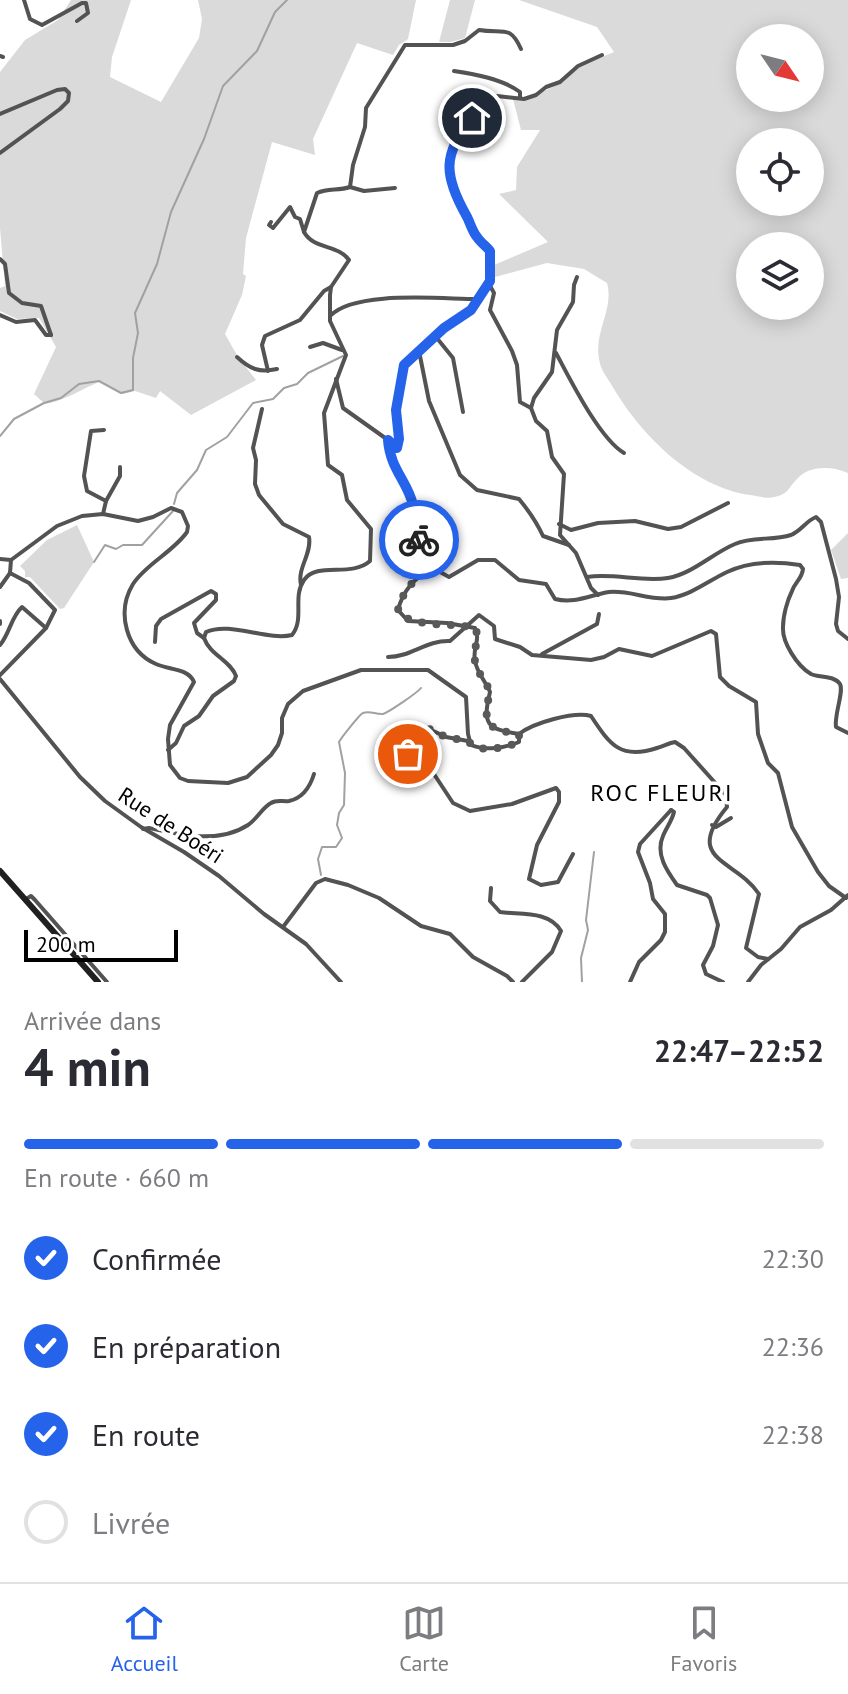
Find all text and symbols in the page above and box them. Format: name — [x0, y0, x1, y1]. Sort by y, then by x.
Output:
north arrow — [736, 24, 824, 112]
map controls — [736, 24, 824, 320]
pin — [438, 84, 506, 152]
icon: home — [450, 96, 494, 140]
button: locate — [736, 128, 824, 216]
button: layers — [736, 232, 824, 320]
courier — [379, 500, 459, 580]
icon: bike — [397, 518, 441, 562]
pin — [374, 720, 442, 788]
icon: bag — [386, 732, 430, 776]
district label: ROC FLEURI — [590, 777, 734, 808]
street label: Rue de Boéri — [113, 781, 229, 869]
scale bar — [24, 926, 178, 962]
text: 200 m — [36, 930, 96, 958]
text: Arrivée dans — [24, 1004, 161, 1037]
text: 22:47–22:52 — [654, 1031, 824, 1070]
text: 4 min — [24, 1033, 151, 1100]
text: En route · 660 m — [24, 1161, 209, 1194]
icon: check — [24, 1236, 68, 1280]
text: Confirmée — [92, 1239, 221, 1278]
text: 22:30 — [762, 1242, 824, 1275]
icon: check — [24, 1324, 68, 1368]
text: En préparation — [92, 1327, 281, 1366]
text: 22:36 — [762, 1330, 824, 1363]
icon: check — [24, 1412, 68, 1456]
text: En route — [92, 1415, 200, 1454]
text: 22:38 — [762, 1418, 824, 1451]
text: Livrée — [92, 1503, 170, 1542]
tab: Accueil — [111, 1601, 178, 1677]
tab: Carte — [399, 1601, 449, 1677]
tab: Favoris — [670, 1601, 737, 1677]

